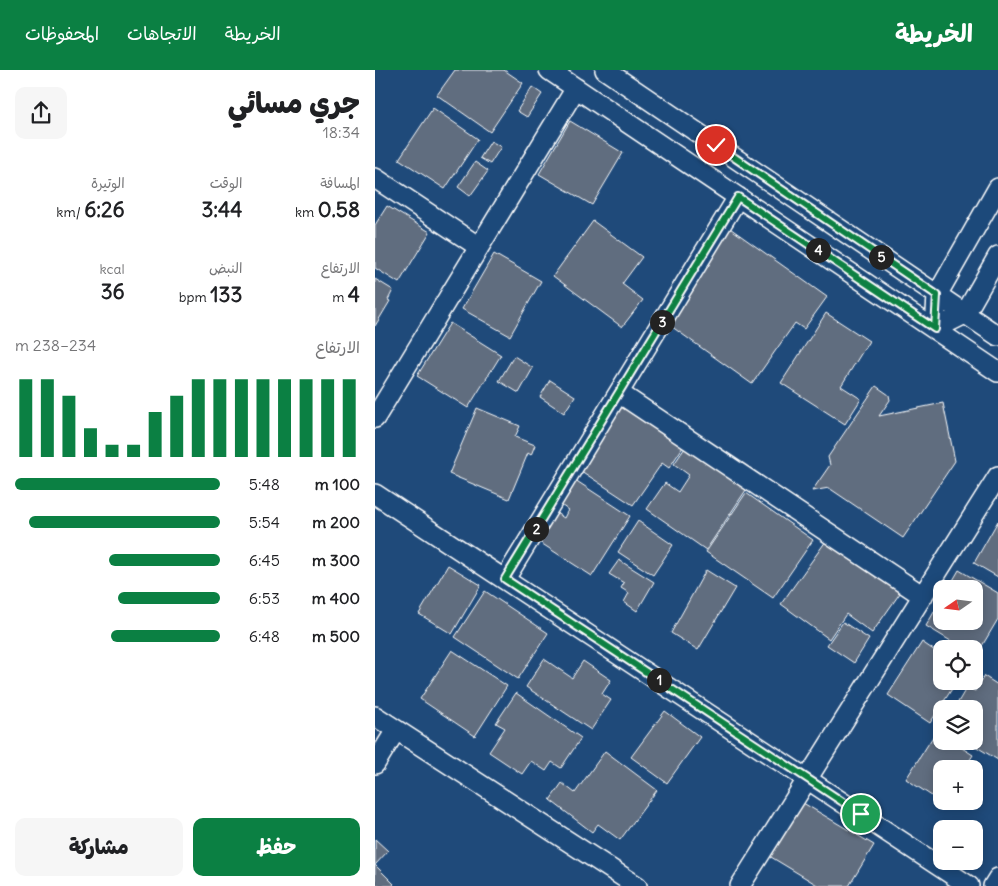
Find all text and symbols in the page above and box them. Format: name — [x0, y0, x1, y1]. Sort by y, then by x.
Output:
text: الخريطة — [895, 18, 973, 48]
text: المحفوظات — [25, 22, 99, 45]
text: الاتجاهات — [127, 22, 197, 45]
text: الخريطة — [225, 22, 281, 45]
text: جري مسائي — [228, 85, 360, 121]
button: share — [15, 87, 67, 139]
text: 18:34 — [322, 122, 360, 142]
pin — [695, 124, 737, 166]
icon: check — [702, 131, 730, 159]
text: الوتيرة — [91, 174, 125, 192]
text: الوقت — [210, 174, 242, 192]
text: المسافة — [320, 174, 360, 192]
text: 6:26 — [84, 196, 125, 223]
text: 3:44 — [201, 196, 242, 223]
text: 0.58 — [318, 196, 360, 223]
text: /km — [56, 203, 84, 221]
text: km — [295, 203, 318, 221]
pin: 4 — [805, 238, 831, 262]
text: 4 — [814, 241, 823, 259]
pin: 5 — [869, 244, 893, 270]
text: 5 — [877, 248, 886, 266]
text: النبض — [209, 259, 242, 277]
text: الارتفاع — [321, 259, 360, 277]
text: kcal — [99, 260, 125, 278]
text: 36 — [101, 278, 125, 305]
text: 133 — [210, 281, 242, 308]
text: 4 — [348, 281, 360, 308]
text: bpm — [179, 288, 210, 306]
text: m — [332, 288, 348, 306]
pin: 3 — [649, 310, 675, 334]
text: 3 — [659, 313, 666, 331]
text: 234–238 m — [15, 335, 96, 355]
text: الارتفاع — [315, 337, 360, 357]
text: 5:48 — [249, 474, 280, 494]
text: 100 m — [315, 474, 360, 494]
text: 5:54 — [249, 512, 280, 532]
text: 200 m — [312, 512, 360, 532]
pin: 2 — [523, 516, 549, 542]
text: 2 — [533, 520, 540, 538]
text: 6:45 — [249, 550, 280, 570]
text: 300 m — [312, 550, 360, 570]
north arrow — [933, 580, 983, 630]
map controls — [933, 580, 983, 870]
text: 6:53 — [249, 588, 280, 608]
text: 400 m — [312, 588, 360, 608]
text: 6:48 — [249, 626, 280, 646]
text: 500 m — [312, 626, 360, 646]
button: locate — [933, 640, 983, 690]
pin: 1 — [647, 668, 671, 692]
text: 1 — [657, 671, 662, 689]
button: layers — [933, 700, 983, 750]
button: + — [933, 760, 983, 810]
pin — [840, 793, 882, 835]
icon: arrive — [847, 800, 875, 828]
button: مشاركة — [15, 818, 183, 876]
button: حفظ — [193, 818, 360, 876]
button: − — [933, 820, 983, 870]

